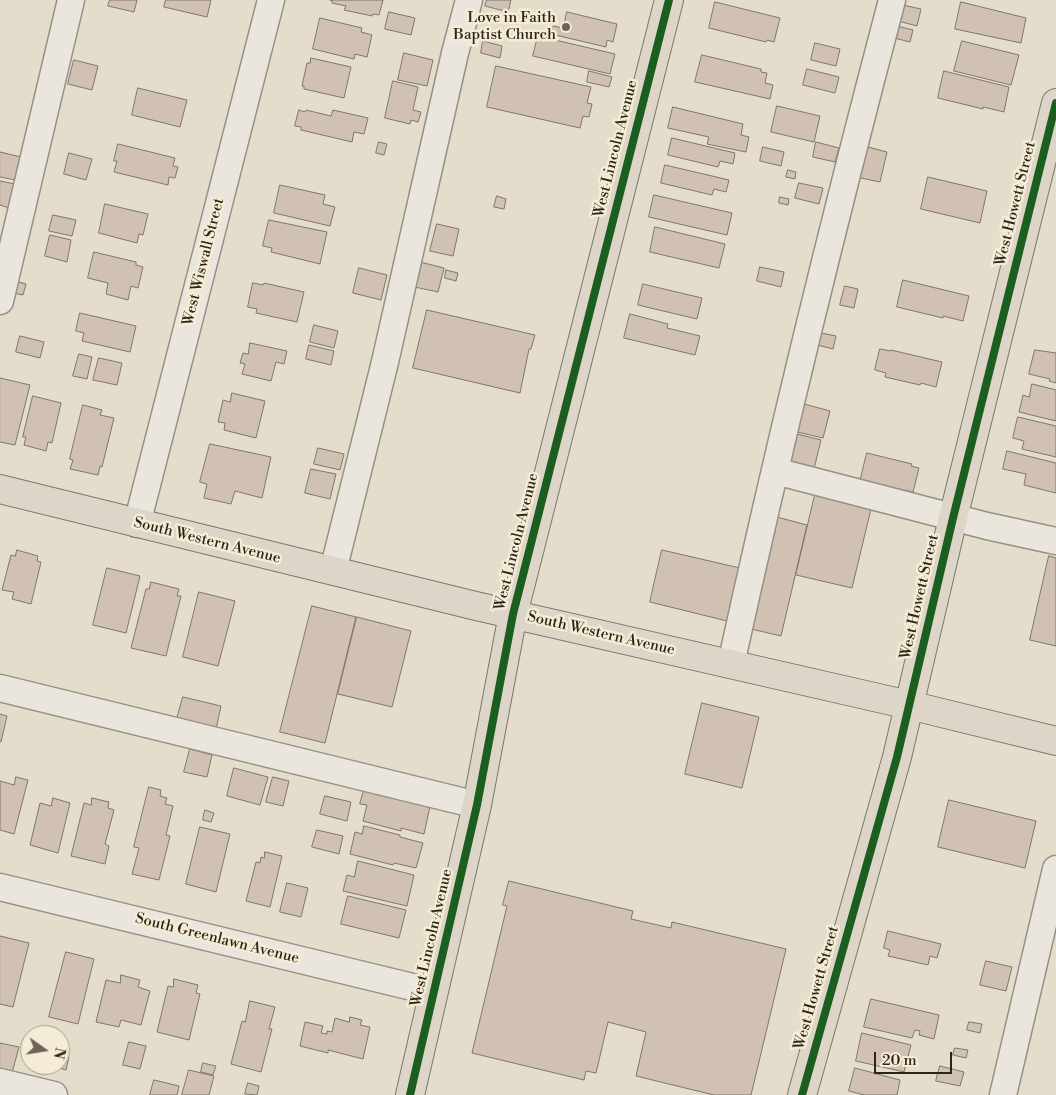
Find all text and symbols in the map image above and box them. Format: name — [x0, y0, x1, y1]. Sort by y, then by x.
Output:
place label: Love in Faith Baptist Church — [453, 9, 556, 44]
marker: Love in Faith Baptist Church — [560, 21, 572, 33]
street label: West Lincoln Avenue — [590, 78, 642, 220]
street label: West Howett Street — [992, 140, 1040, 268]
street label: West Wiswall Street — [179, 196, 229, 328]
street label: West Lincoln Avenue — [491, 471, 543, 613]
street label: South Western Avenue — [132, 514, 282, 568]
street label: West Howett Street — [897, 533, 943, 661]
street label: South Western Avenue — [525, 608, 677, 660]
street label: West Lincoln Avenue — [407, 867, 457, 1009]
street label: South Greenlawn Avenue — [133, 910, 301, 968]
street label: West Howett Street — [791, 924, 843, 1052]
north arrow — [20, 1025, 70, 1075]
scale bar — [876, 1042, 954, 1074]
text: N — [49, 1046, 69, 1061]
text: 20 m — [882, 1051, 917, 1070]

